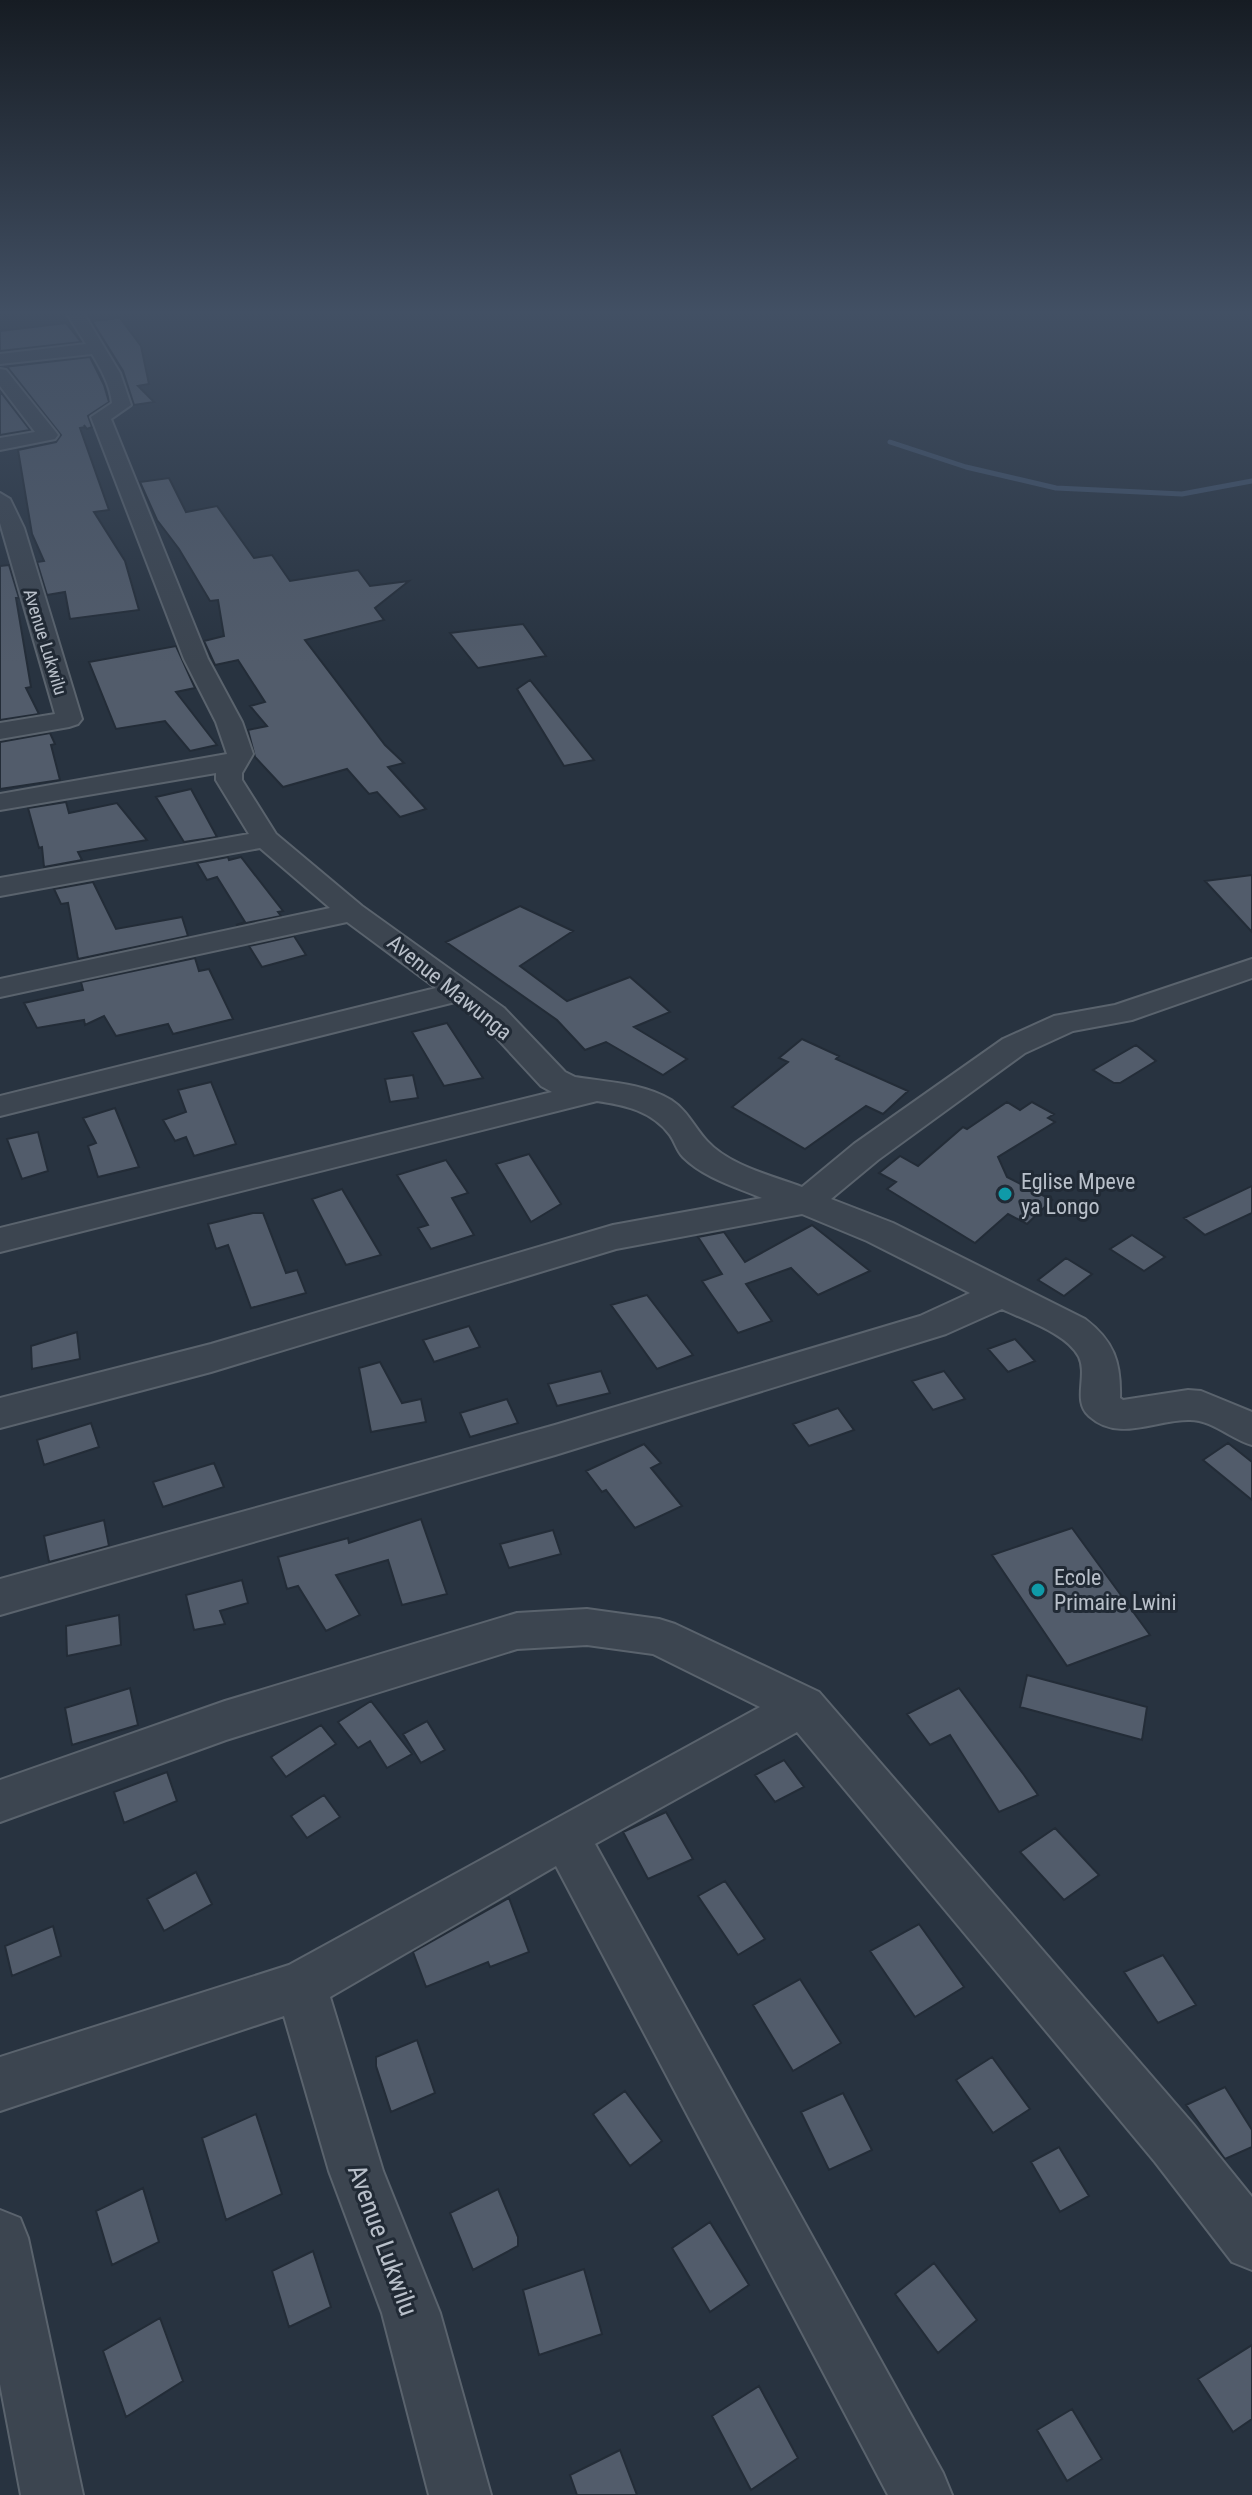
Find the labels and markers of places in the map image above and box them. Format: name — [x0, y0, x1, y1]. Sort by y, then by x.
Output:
place label: Eglise Mpeve ya Longo — [1021, 1169, 1135, 1219]
marker: Eglise Mpeve ya Longo — [996, 1185, 1014, 1203]
place label: Ecole Primaire Lwini — [1054, 1565, 1176, 1615]
marker: Ecole Primaire Lwini — [1029, 1581, 1047, 1599]

